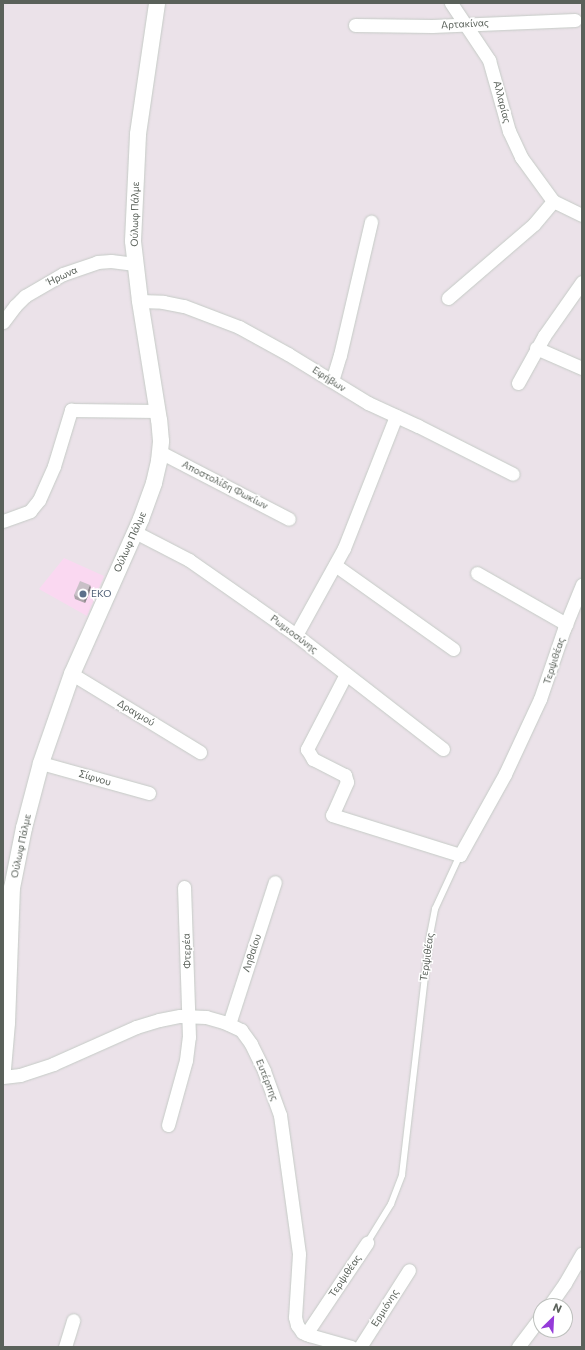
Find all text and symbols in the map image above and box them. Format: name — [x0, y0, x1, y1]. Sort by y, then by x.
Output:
street label: Αρτακίνας — [441, 17, 489, 31]
street label: Αλλαρίας — [491, 79, 513, 125]
street label: Ούλωφ Πάλμε — [128, 181, 142, 247]
street label: Ήρωνα — [45, 264, 79, 288]
street label: Εφήβων — [310, 364, 348, 394]
street label: Αποστολίδη Φωκίων — [180, 458, 270, 512]
street label: Ούλωφ Πάλμε — [111, 510, 149, 574]
place label: EKO — [91, 588, 111, 600]
marker: EKO — [78, 589, 88, 599]
street label: Ρωμιοσύνης — [268, 612, 320, 656]
street label: Τερψιθέας — [541, 636, 567, 686]
street label: Δραγμού — [115, 697, 157, 729]
street label: Σίφνου — [77, 768, 113, 788]
street label: Ούλωφ Πάλμε — [8, 813, 34, 879]
street label: Ληθαίου — [240, 932, 264, 974]
street label: Τερψιθέας — [418, 932, 436, 982]
street label: Φτερέα — [180, 933, 194, 969]
street label: Ευτέρπης — [253, 1057, 281, 1103]
street label: Τερψιθέας — [326, 1252, 364, 1300]
street label: Ερμιόνης — [369, 1287, 401, 1329]
north arrow — [533, 1298, 573, 1338]
text: N — [551, 1300, 564, 1315]

